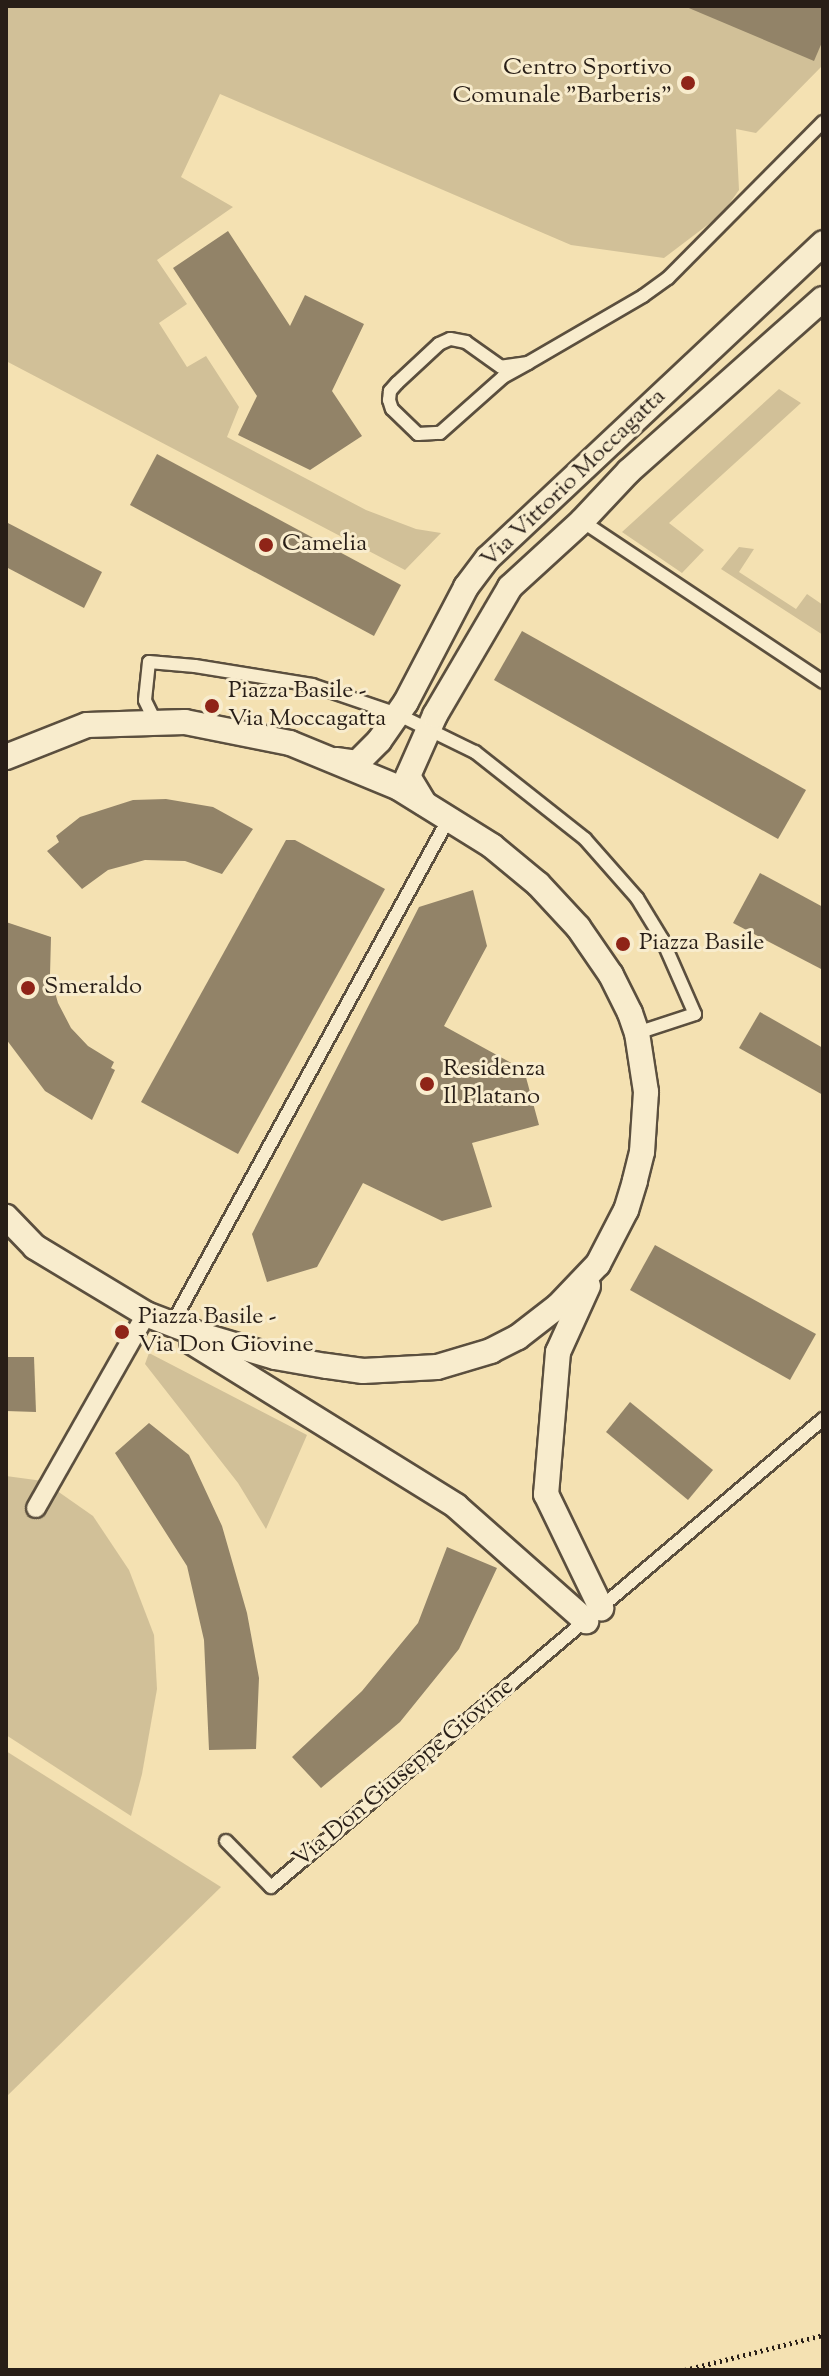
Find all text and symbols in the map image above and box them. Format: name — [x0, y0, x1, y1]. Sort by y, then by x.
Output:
place label: Centro Sportivo Comunale "Barberis" — [453, 55, 672, 111]
marker: Centro Sportivo Comunale "Barberis" — [679, 74, 697, 92]
street label: Via Vittorio Moccagatta — [475, 383, 673, 575]
place label: Camelia — [282, 531, 367, 559]
marker: Camelia — [257, 536, 275, 554]
place label: Piazza Basile - Via Moccagatta — [228, 678, 386, 734]
marker: Piazza Basile - Via Moccagatta — [203, 697, 221, 715]
place label: Piazza Basile — [639, 930, 764, 958]
marker: Piazza Basile — [614, 935, 632, 953]
place label: Smeraldo — [44, 974, 142, 1002]
marker: Smeraldo — [19, 979, 37, 997]
place label: Residenza Il Platano — [443, 1056, 546, 1112]
marker: Residenza Il Platano — [418, 1075, 436, 1093]
place label: Piazza Basile - Via Don Giovine — [138, 1304, 314, 1360]
marker: Piazza Basile - Via Don Giovine — [113, 1323, 131, 1341]
street label: Via Don Giuseppe Giovine — [288, 1673, 520, 1875]

